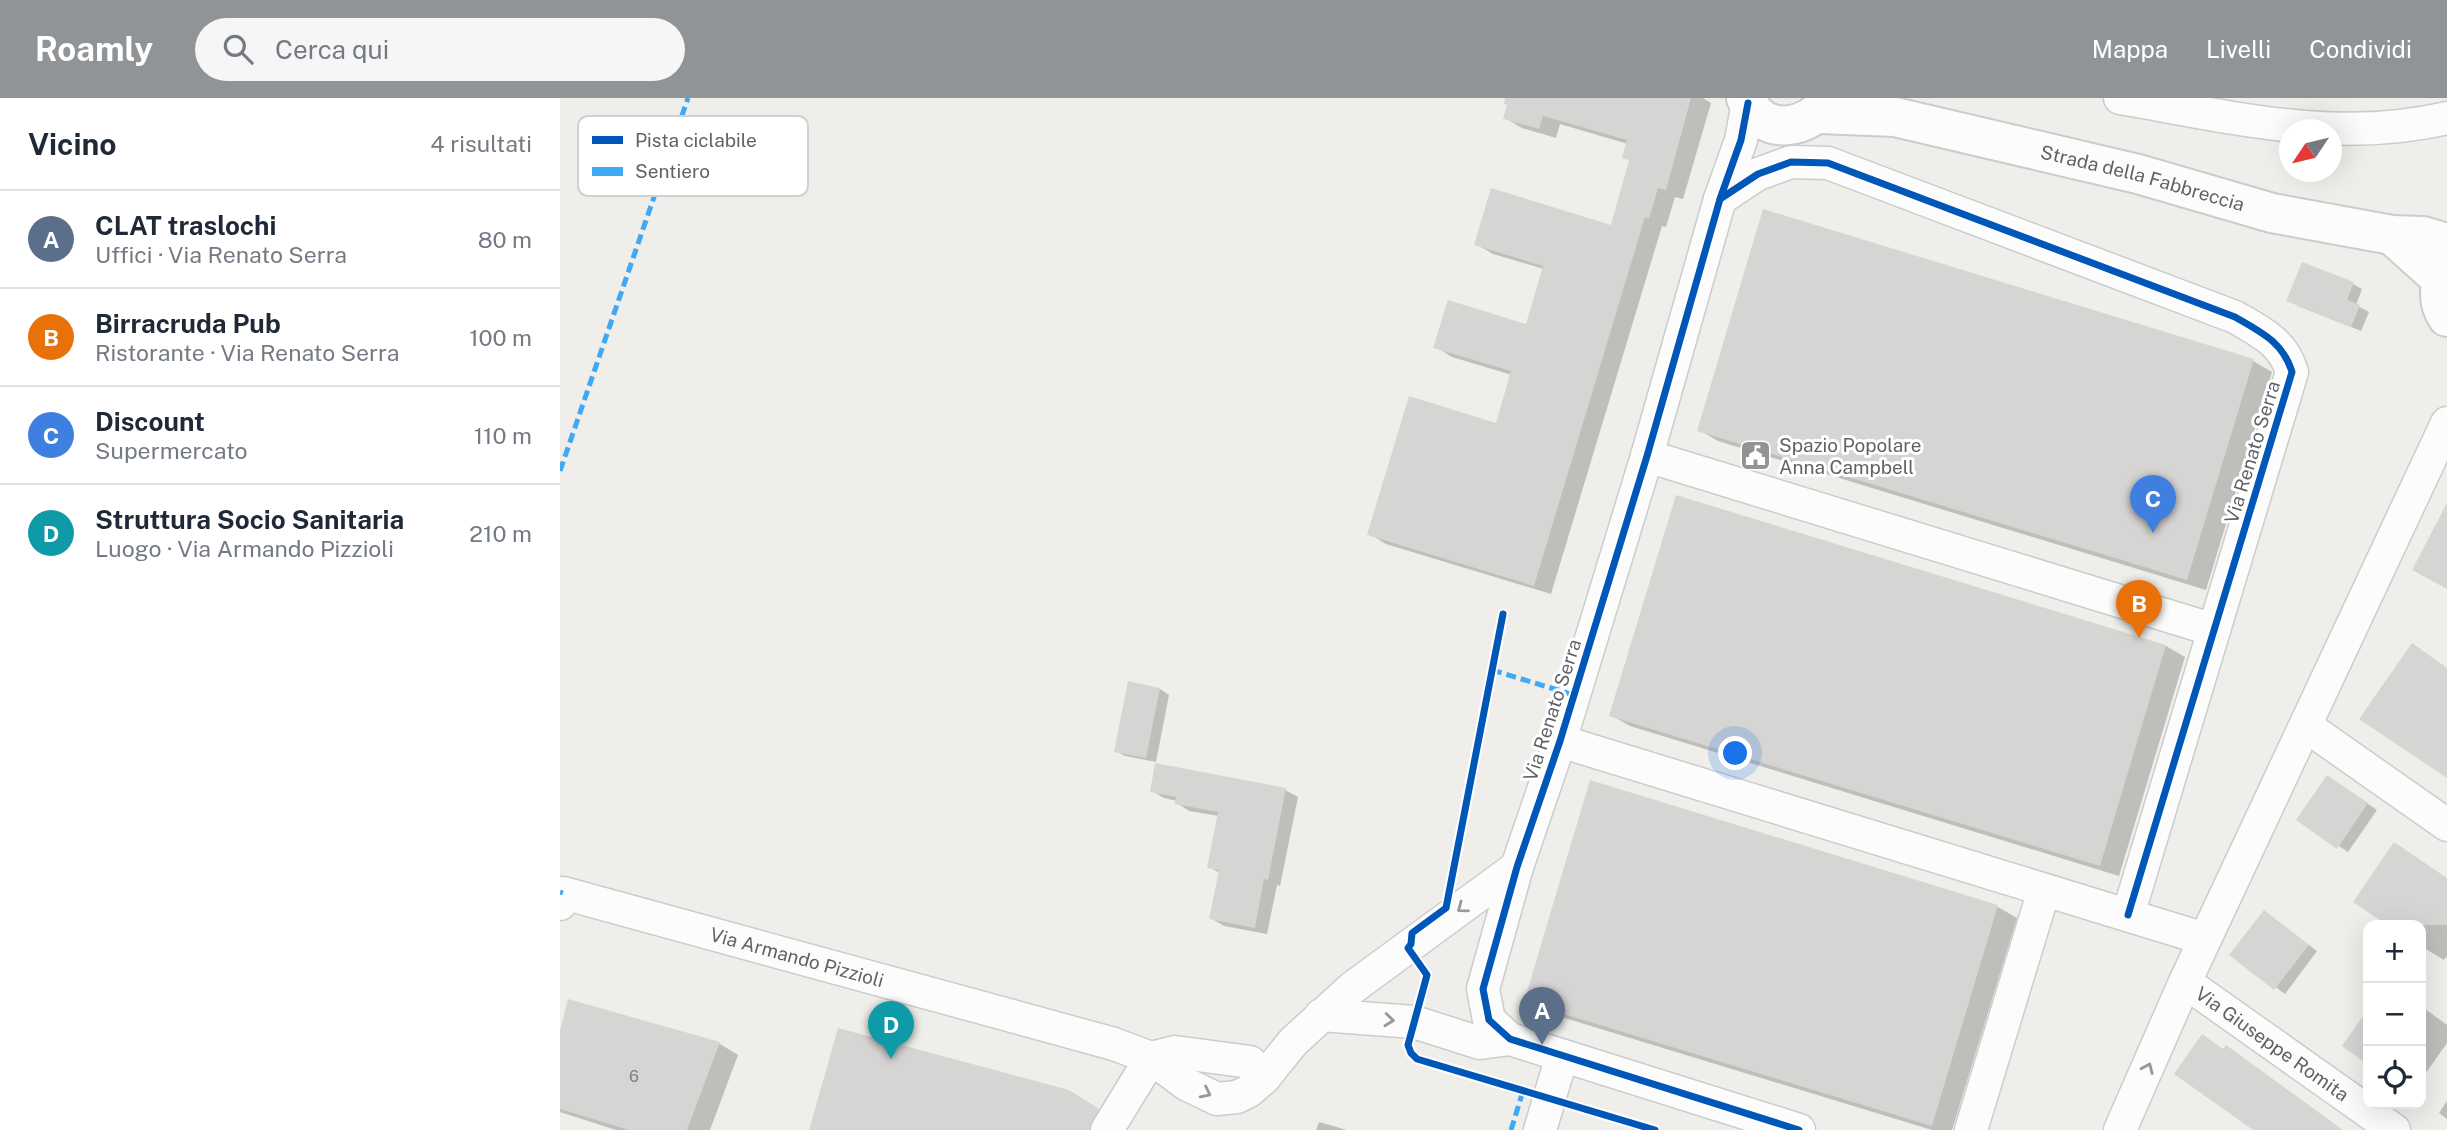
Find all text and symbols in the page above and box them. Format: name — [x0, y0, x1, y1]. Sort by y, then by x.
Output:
search box — [195, 18, 685, 81]
text: Roamly — [35, 30, 153, 68]
icon: search — [219, 30, 257, 68]
text: Cerca qui — [275, 34, 389, 65]
text: Mappa — [2092, 35, 2168, 63]
text: Livelli — [2206, 35, 2271, 63]
text: Condividi — [2309, 35, 2412, 63]
legend — [578, 116, 808, 196]
north arrow — [2279, 119, 2342, 182]
text: Vicino — [28, 126, 117, 162]
text: Pista ciclabile — [635, 129, 757, 151]
text: 4 risultati — [430, 130, 532, 157]
street label: Strada della Fabbreccia — [2038, 141, 2247, 215]
text: Sentiero — [635, 160, 710, 182]
text: CLAT traslochi — [95, 210, 276, 241]
text: A — [43, 226, 59, 253]
text: 80 m — [478, 226, 532, 253]
text: Uffici · Via Renato Serra — [95, 241, 347, 268]
text: Birracruda Pub — [95, 308, 281, 339]
text: B — [43, 324, 59, 351]
text: 100 m — [469, 324, 532, 351]
text: Ristorante · Via Renato Serra — [95, 339, 399, 366]
street label: Via Renato Serra — [2220, 378, 2284, 526]
text: Discount — [95, 406, 205, 437]
text: C — [43, 422, 59, 449]
text: 110 m — [474, 422, 532, 449]
place label: Spazio Popolare Anna Campbell — [1779, 434, 1921, 478]
text: Supermercato — [95, 437, 248, 464]
public building icon: Spazio Popolare Anna Campbell — [1739, 439, 1773, 473]
pin: C — [2130, 475, 2176, 533]
text: Struttura Socio Sanitaria — [95, 504, 404, 535]
text: D — [43, 520, 59, 547]
text: 210 m — [469, 520, 532, 547]
text: Luogo · Via Armando Pizzioli — [95, 535, 394, 562]
pin: B — [2116, 580, 2162, 638]
street label: Via Renato Serra — [1519, 636, 1585, 784]
your location — [1718, 736, 1752, 770]
one-way arrow — [1458, 899, 1470, 912]
map controls — [2363, 920, 2426, 1109]
button: + — [2363, 920, 2426, 983]
street label: Via Armando Pizzioli — [708, 923, 886, 991]
street label: Via Giuseppe Romita — [2191, 982, 2353, 1106]
button: − — [2363, 983, 2426, 1046]
pin: A — [1519, 987, 1565, 1045]
pin: D — [868, 1001, 914, 1059]
one-way arrow — [1383, 1012, 1394, 1027]
button: locate — [2363, 1046, 2426, 1109]
one-way arrow — [2140, 1062, 2154, 1075]
house number: 6 — [629, 1067, 639, 1086]
one-way arrow — [1199, 1085, 1211, 1099]

